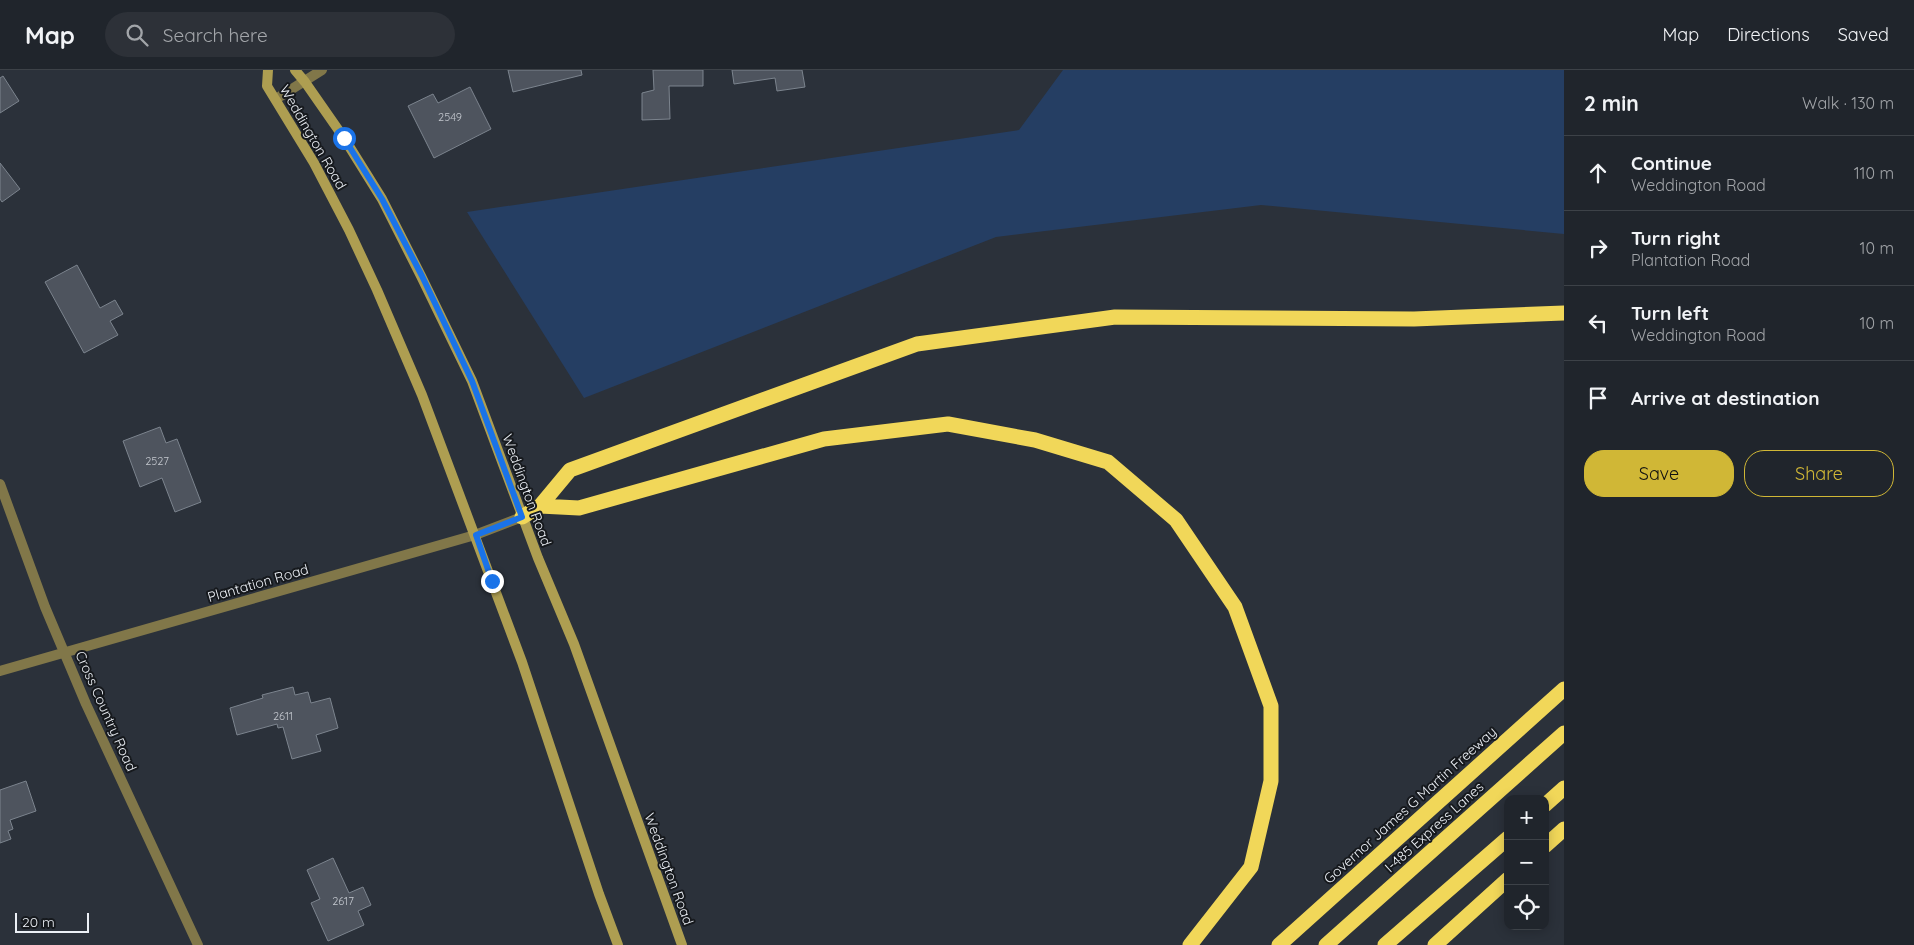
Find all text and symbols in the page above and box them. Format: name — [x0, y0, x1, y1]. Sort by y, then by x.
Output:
search box — [105, 12, 455, 57]
text: Map — [25, 20, 75, 50]
icon: search — [123, 21, 151, 49]
text: Search here — [163, 23, 268, 47]
text: Map — [1662, 23, 1699, 46]
text: Directions — [1727, 23, 1810, 46]
text: Saved — [1838, 23, 1889, 46]
street label: Weddington Road — [276, 81, 350, 193]
text: 2 min — [1584, 90, 1639, 116]
text: Walk · 130 m — [1802, 93, 1894, 113]
house number: 2549 — [438, 110, 462, 124]
route start — [333, 127, 356, 150]
text: Continue — [1631, 151, 1712, 175]
icon: ahead — [1584, 159, 1612, 187]
text: 110 m — [1854, 163, 1894, 183]
text: Weddington Road — [1631, 175, 1766, 195]
text: Turn right — [1631, 226, 1720, 250]
icon: right — [1584, 234, 1612, 262]
text: 10 m — [1860, 238, 1894, 258]
text: Plantation Road — [1631, 250, 1750, 270]
text: Turn left — [1631, 301, 1709, 325]
icon: left — [1584, 309, 1612, 337]
text: 10 m — [1860, 313, 1894, 333]
text: Weddington Road — [1631, 325, 1766, 345]
icon: arrive — [1584, 384, 1612, 412]
text: Arrive at destination — [1631, 386, 1820, 410]
street label: Weddington Road — [498, 432, 556, 548]
button: Save — [1584, 450, 1734, 497]
button: Share — [1744, 450, 1894, 497]
house number: 2527 — [145, 454, 169, 468]
street label: Plantation Road — [205, 560, 311, 606]
route end — [481, 570, 504, 593]
street label: Cross Country Road — [71, 648, 141, 774]
house number: 2611 — [273, 709, 293, 723]
street label: Governor James G Martin Freeway — [1320, 723, 1500, 887]
street label: I-485 Express Lanes — [1381, 778, 1487, 876]
map controls — [1504, 795, 1549, 930]
button: + — [1504, 795, 1549, 840]
street label: Weddington Road — [640, 811, 698, 927]
button: − — [1504, 840, 1549, 885]
button: locate — [1504, 885, 1549, 930]
house number: 2617 — [332, 894, 354, 908]
scale bar — [15, 910, 89, 933]
text: 20 m — [22, 913, 55, 931]

